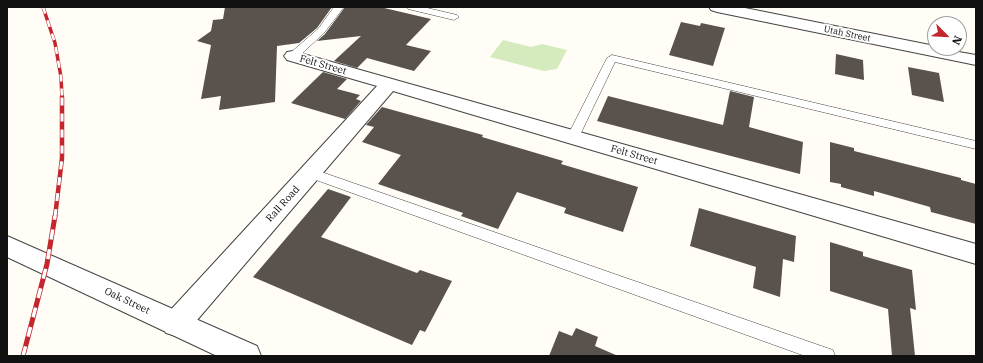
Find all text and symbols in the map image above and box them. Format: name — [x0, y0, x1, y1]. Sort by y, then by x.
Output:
north arrow — [927, 16, 967, 56]
street label: Utah Street — [823, 24, 871, 44]
text: N — [949, 34, 965, 47]
street label: Felt Street — [298, 53, 348, 77]
street label: Felt Street — [609, 143, 659, 167]
street label: Rall Road — [264, 184, 302, 224]
street label: Oak Street — [102, 285, 152, 317]

